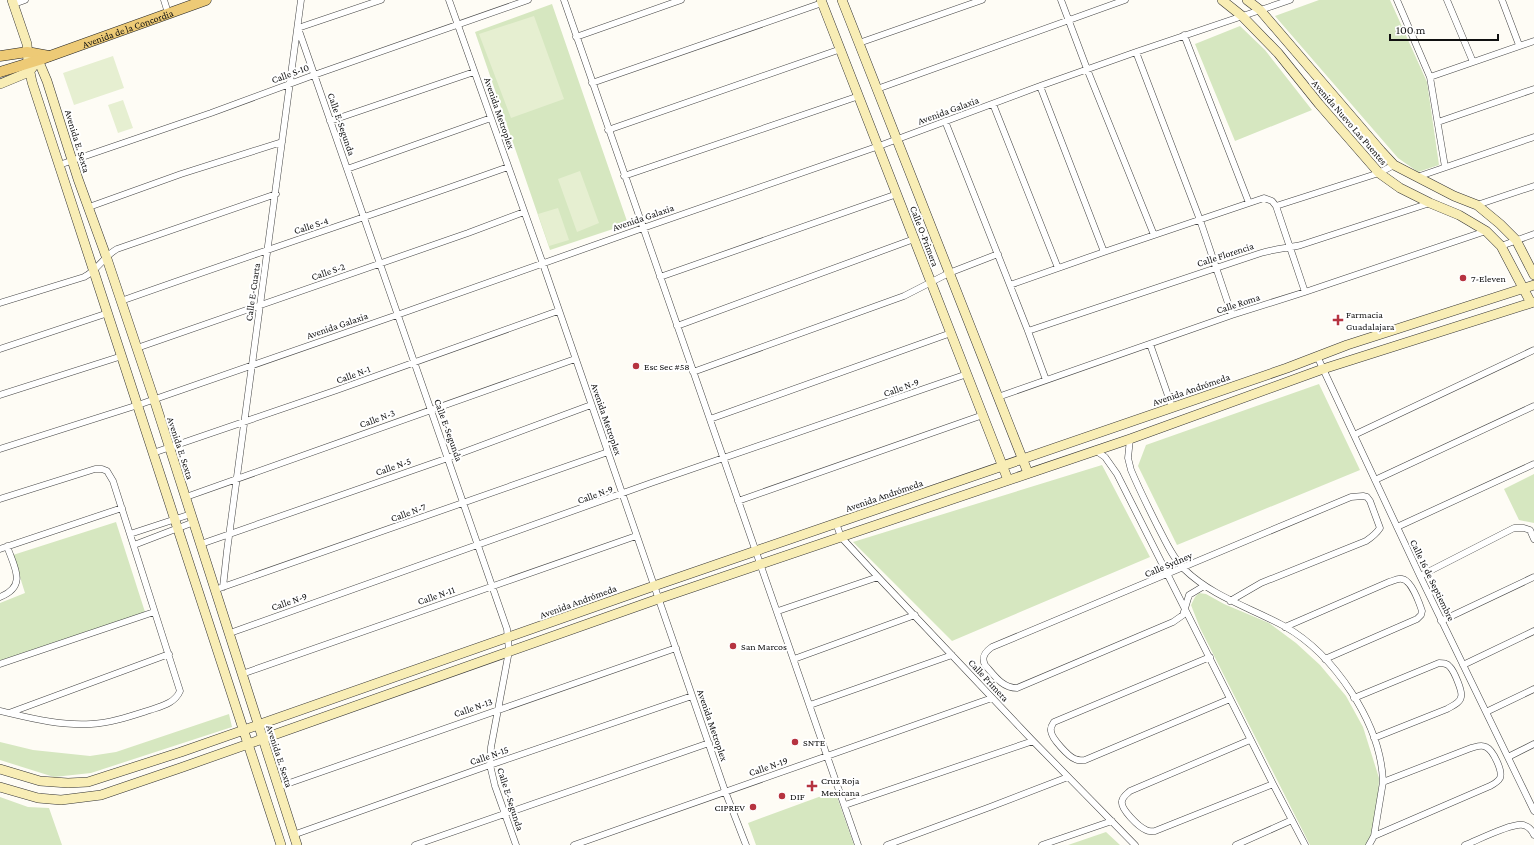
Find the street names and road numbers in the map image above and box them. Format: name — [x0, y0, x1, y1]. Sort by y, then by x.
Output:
street label: Avenida de la Concordia — [81, 7, 175, 50]
street label: Calle S-10 — [270, 61, 311, 85]
street label: Avenida Metroplex — [482, 76, 517, 151]
street label: Avenida Nuevo Las Puentes — [1310, 78, 1390, 167]
street label: Calle E-Segunda — [326, 91, 358, 157]
street label: Avenida Galaxia — [916, 94, 981, 127]
street label: Avenida E. Sexta — [63, 108, 92, 174]
street label: Avenida Galaxia — [611, 202, 676, 233]
street label: Calle O-Primera — [908, 204, 941, 268]
street label: Calle S-4 — [293, 215, 330, 236]
street label: Calle Florencia — [1195, 240, 1255, 269]
street label: Calle S-2 — [310, 261, 347, 282]
street label: Calle E-Cuarta — [243, 262, 262, 322]
street label: Calle Roma — [1215, 291, 1262, 316]
street label: Avenida Galaxia — [305, 310, 370, 341]
street label: Calle N-1 — [335, 363, 372, 386]
street label: Avenida Andrómeda — [1151, 371, 1232, 408]
street label: Calle N-9 — [882, 376, 921, 399]
street label: Avenida Metroplex — [589, 382, 624, 457]
street label: Calle E-Segunda — [432, 397, 465, 463]
street label: Calle N-3 — [358, 407, 397, 430]
street label: Avenida E. Sexta — [165, 415, 196, 481]
street label: Calle N-5 — [374, 455, 413, 478]
street label: Avenida Andrómeda — [844, 477, 925, 514]
street label: Calle N-9 — [576, 483, 615, 506]
street label: Calle N-7 — [389, 501, 428, 524]
street label: Calle 16 de Septiembre — [1408, 538, 1457, 623]
street label: Calle Sydney — [1143, 549, 1194, 579]
street label: Avenida Andrómeda — [538, 582, 618, 621]
street label: Calle N-11 — [416, 584, 456, 607]
street label: Calle N-9 — [270, 590, 309, 613]
street label: Calle Primera — [966, 657, 1011, 704]
street label: Avenida Metroplex — [695, 688, 730, 763]
street label: Calle N-13 — [452, 696, 494, 719]
street label: Avenida E. Sexta — [264, 723, 295, 789]
street label: Calle N-15 — [468, 744, 510, 767]
street label: Calle N-19 — [747, 755, 789, 778]
street label: Calle E-Segunda — [495, 766, 526, 832]

